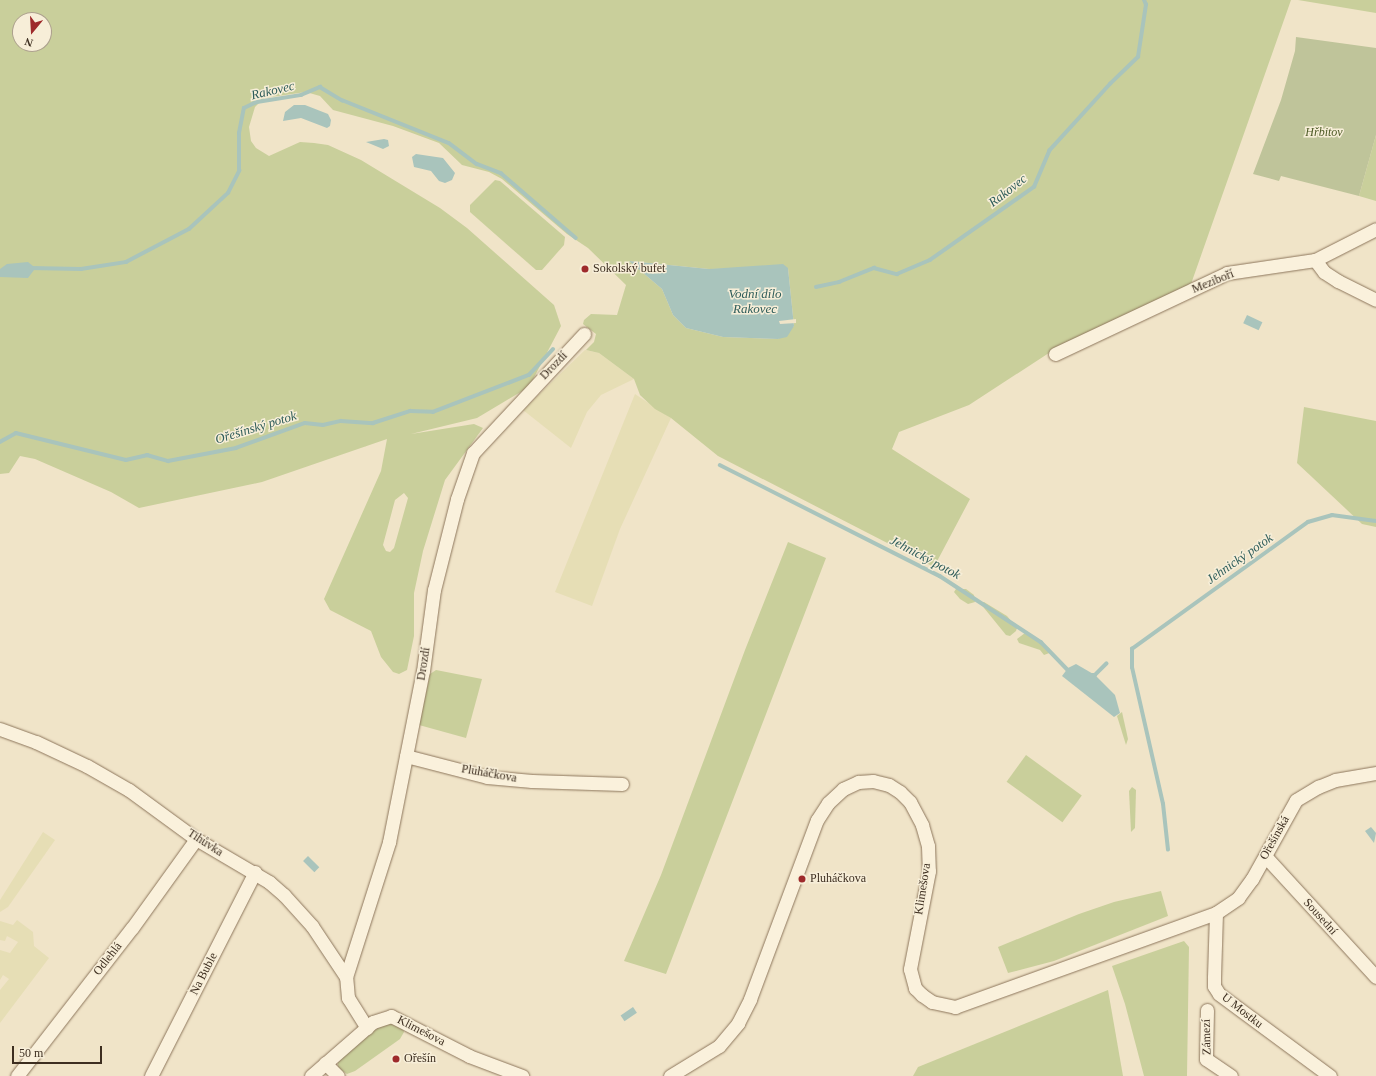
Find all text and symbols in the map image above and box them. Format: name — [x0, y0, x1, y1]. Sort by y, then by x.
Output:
north arrow — [12, 12, 52, 52]
text: N — [23, 36, 34, 49]
water label: Rakovec — [250, 78, 296, 104]
park label: Hřbitov — [1305, 126, 1343, 140]
water label: Rakovec — [986, 171, 1030, 211]
place label: Sokolský bufet — [593, 262, 665, 276]
marker: Sokolský bufet — [580, 264, 590, 274]
street label: Meziboří — [1190, 267, 1236, 297]
water label: Vodní dílo Rakovec — [728, 287, 782, 318]
street label: Drozdí — [537, 349, 571, 383]
water label: Ořešínský potok — [213, 408, 299, 448]
water label: Jehnický potok — [1204, 530, 1276, 588]
water label: Jehnický potok — [887, 533, 963, 583]
street label: Drozdí — [414, 646, 434, 682]
street label: Pluháčkova — [460, 762, 518, 786]
street label: Ořešínská — [1257, 814, 1293, 862]
street label: Tihůvka — [184, 826, 226, 860]
street label: Klimešova — [912, 862, 934, 916]
place label: Pluháčkova — [810, 872, 866, 886]
marker: Pluháčkova — [797, 874, 807, 884]
street label: Sousední — [1300, 896, 1340, 938]
street label: Odlehlá — [91, 940, 125, 978]
street label: Na Buble — [187, 950, 221, 998]
street label: U Mostku — [1219, 990, 1265, 1032]
street label: Klimešova — [395, 1013, 447, 1049]
street label: Zámezí — [1199, 1019, 1215, 1055]
scale bar — [14, 1038, 104, 1064]
text: 50 m — [19, 1046, 43, 1060]
place label: Ořešín — [404, 1052, 436, 1066]
marker: Ořešín — [391, 1054, 401, 1064]

